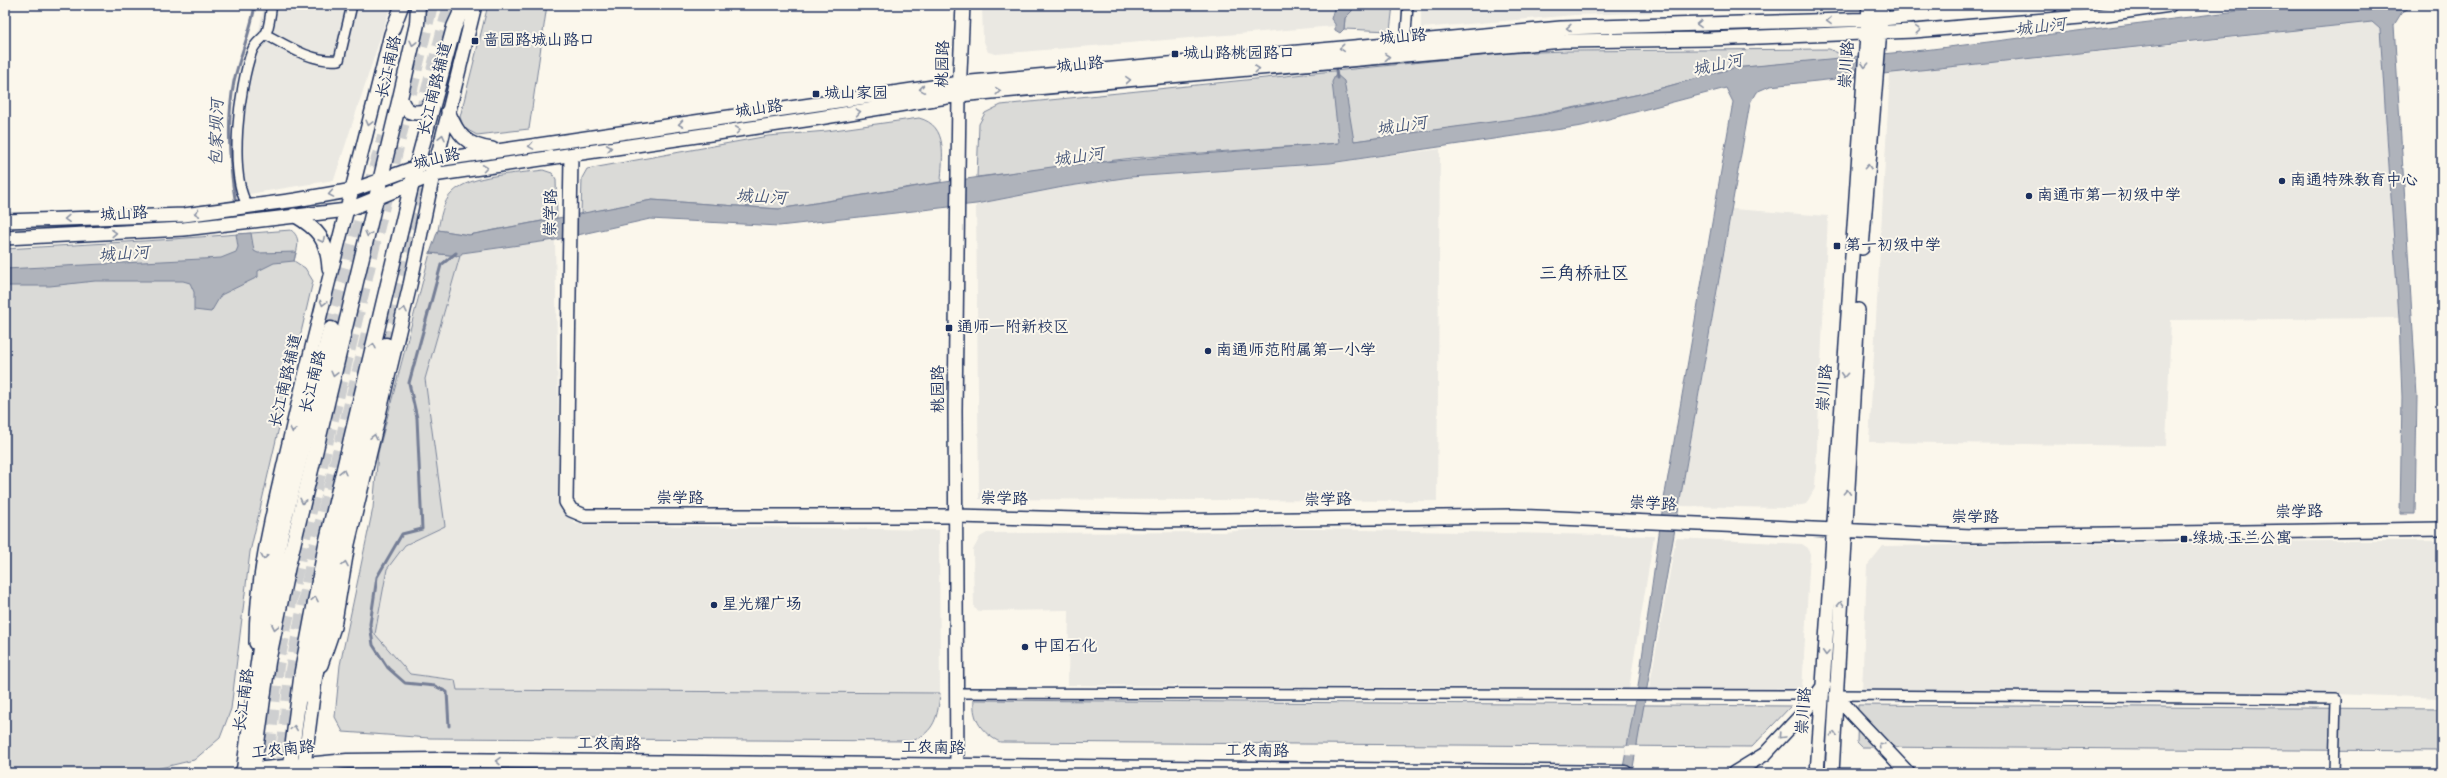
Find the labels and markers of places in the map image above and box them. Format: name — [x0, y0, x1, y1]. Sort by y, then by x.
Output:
place label: 啬园路城山路口 — [483, 30, 595, 53]
marker: 啬园路城山路口 — [470, 36, 480, 46]
place label: 城山路桃园路口 — [1183, 43, 1295, 66]
marker: 城山路桃园路口 — [1170, 49, 1180, 59]
place label: 城山家园 — [824, 83, 888, 106]
marker: 城山家园 — [811, 89, 821, 99]
place label: 南通特殊教育中心 — [2290, 170, 2418, 193]
marker: 南通特殊教育中心 — [2277, 176, 2287, 186]
place label: 南通市第一初级中学 — [2037, 185, 2181, 208]
marker: 南通市第一初级中学 — [2024, 191, 2034, 201]
place label: 第一初级中学 — [1845, 235, 1941, 258]
marker: 第一初级中学 — [1832, 241, 1842, 251]
place label: 通师一附新校区 — [957, 317, 1069, 340]
marker: 通师一附新校区 — [944, 323, 954, 333]
place label: 南通师范附属第一小学 — [1216, 340, 1376, 363]
marker: 南通师范附属第一小学 — [1203, 346, 1213, 356]
place label: 绿城·玉兰公寓 — [2192, 528, 2292, 551]
marker: 绿城·玉兰公寓 — [2179, 534, 2189, 544]
place label: 星光耀广场 — [722, 594, 802, 617]
marker: 星光耀广场 — [709, 600, 719, 610]
place label: 中国石化 — [1033, 636, 1097, 659]
marker: 中国石化 — [1020, 642, 1030, 652]

